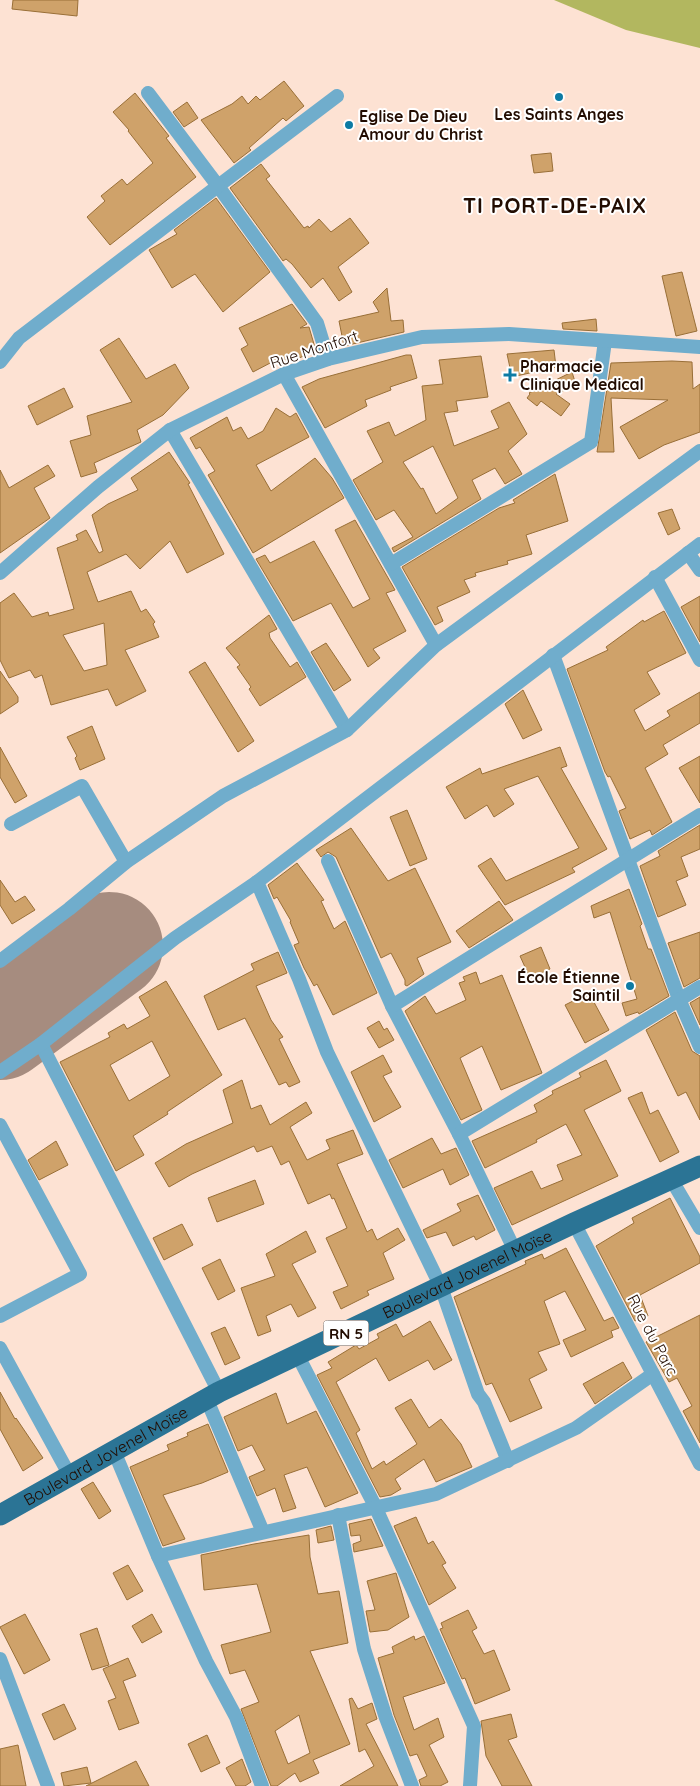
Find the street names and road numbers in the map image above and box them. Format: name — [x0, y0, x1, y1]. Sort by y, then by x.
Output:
street label: Rue Monfort — [267, 325, 361, 373]
street label: Boulevard Jovenel Moïse — [379, 1225, 555, 1323]
street label: Rue du Parc — [623, 1291, 683, 1379]
road number: RN 5 — [324, 1320, 368, 1346]
street label: Boulevard Jovenel Moïse — [20, 1402, 191, 1510]

